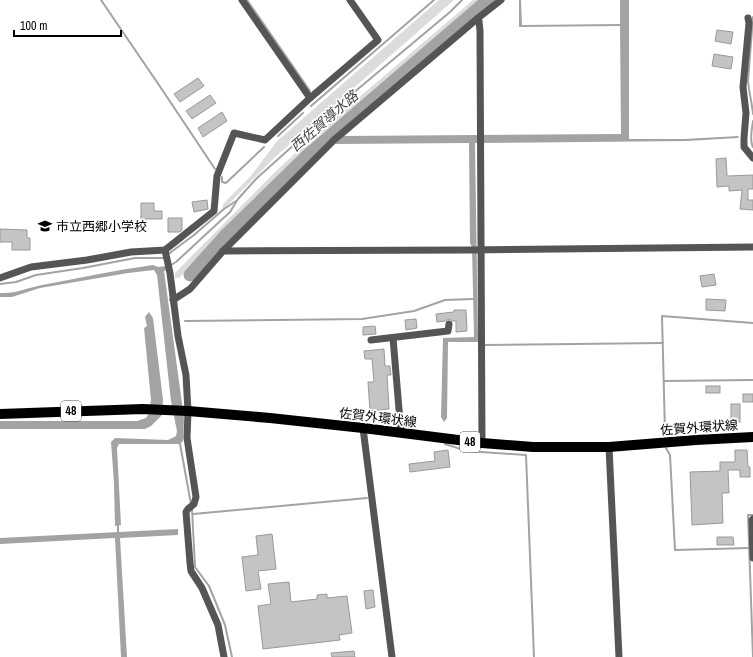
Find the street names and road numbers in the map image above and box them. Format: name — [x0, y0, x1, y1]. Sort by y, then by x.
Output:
road number: 48 — [61, 401, 81, 421]
street label: 佐賀外環状線 — [338, 404, 418, 431]
street label: 佐賀外環状線 — [660, 416, 739, 439]
road number: 48 — [460, 432, 480, 452]

